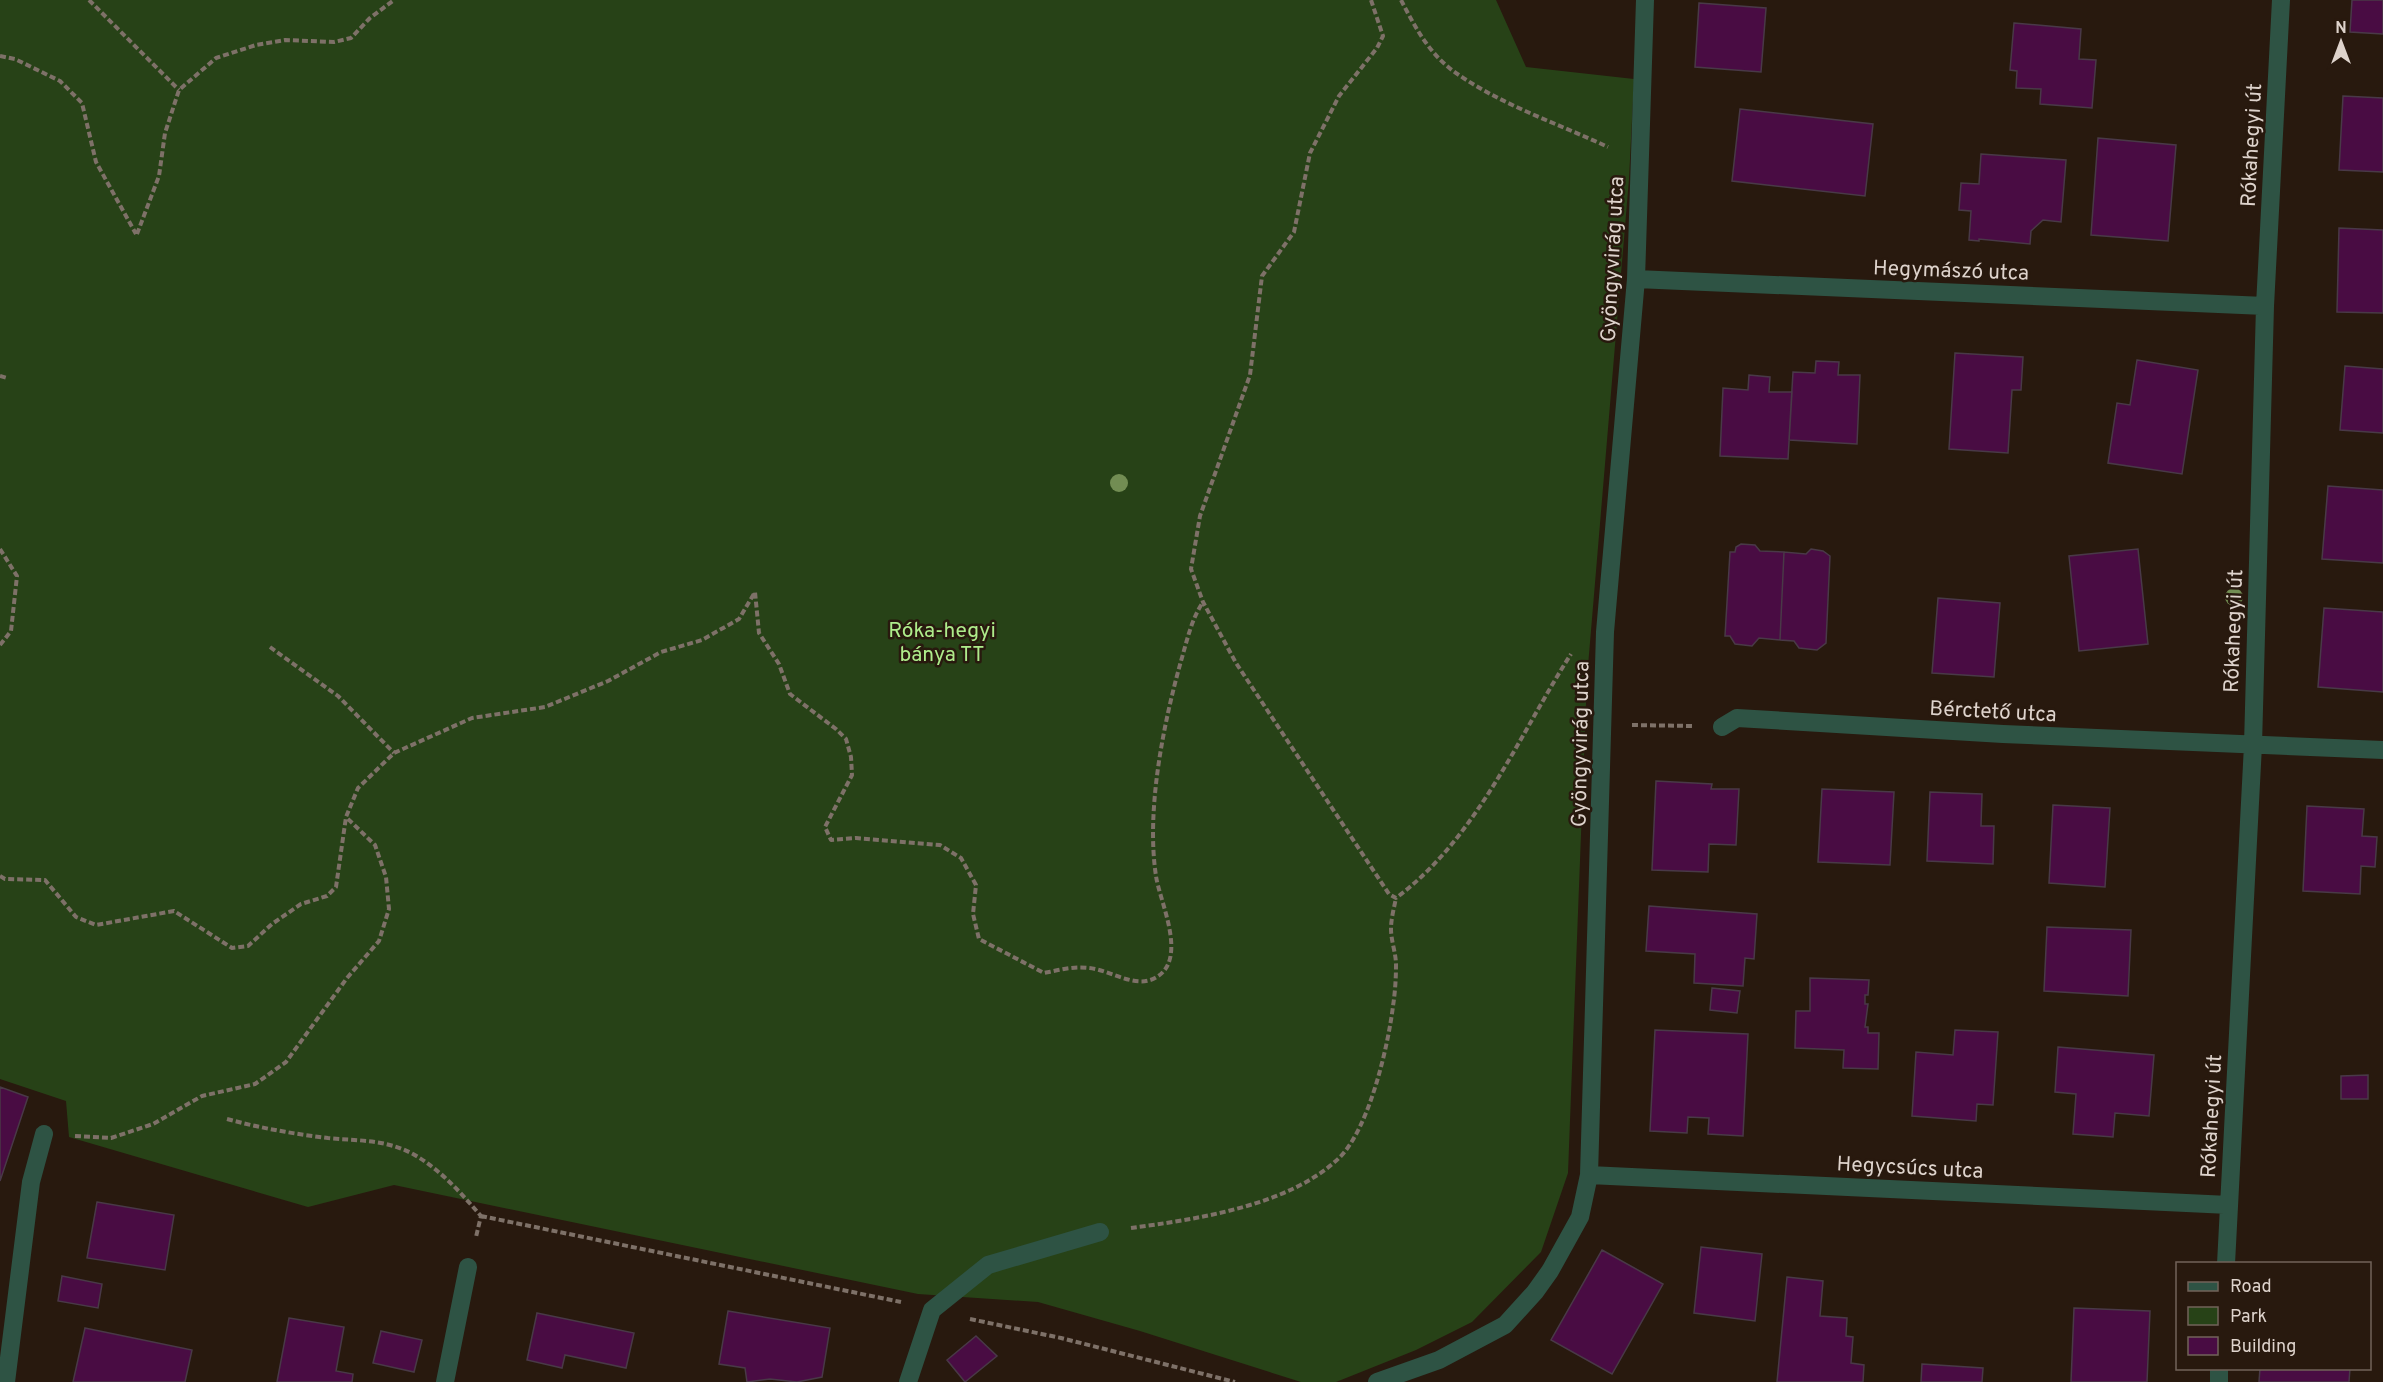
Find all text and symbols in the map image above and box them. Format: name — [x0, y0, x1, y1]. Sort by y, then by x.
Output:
north arrow — [2311, 12, 2371, 72]
text: N — [2335, 19, 2347, 39]
street label: Rókahegyi út — [2236, 83, 2269, 208]
street label: Gyöngyvirág utca — [1596, 175, 1631, 343]
street label: Hegymászó utca — [1872, 255, 2029, 288]
street label: Rókahegyi út — [2219, 569, 2250, 693]
park label: Róka-hegyi bánya TT — [888, 618, 996, 669]
street label: Gyöngyvirág utca — [1567, 661, 1596, 827]
street label: Bérctető utca — [1929, 696, 2057, 729]
street label: Rókahegyi út — [2196, 1054, 2229, 1179]
street label: Hegycsúcs utca — [1836, 1151, 1984, 1186]
legend — [2176, 1262, 2371, 1370]
text: Road — [2230, 1276, 2272, 1299]
text: Park — [2230, 1306, 2267, 1329]
text: Building — [2230, 1336, 2296, 1359]

